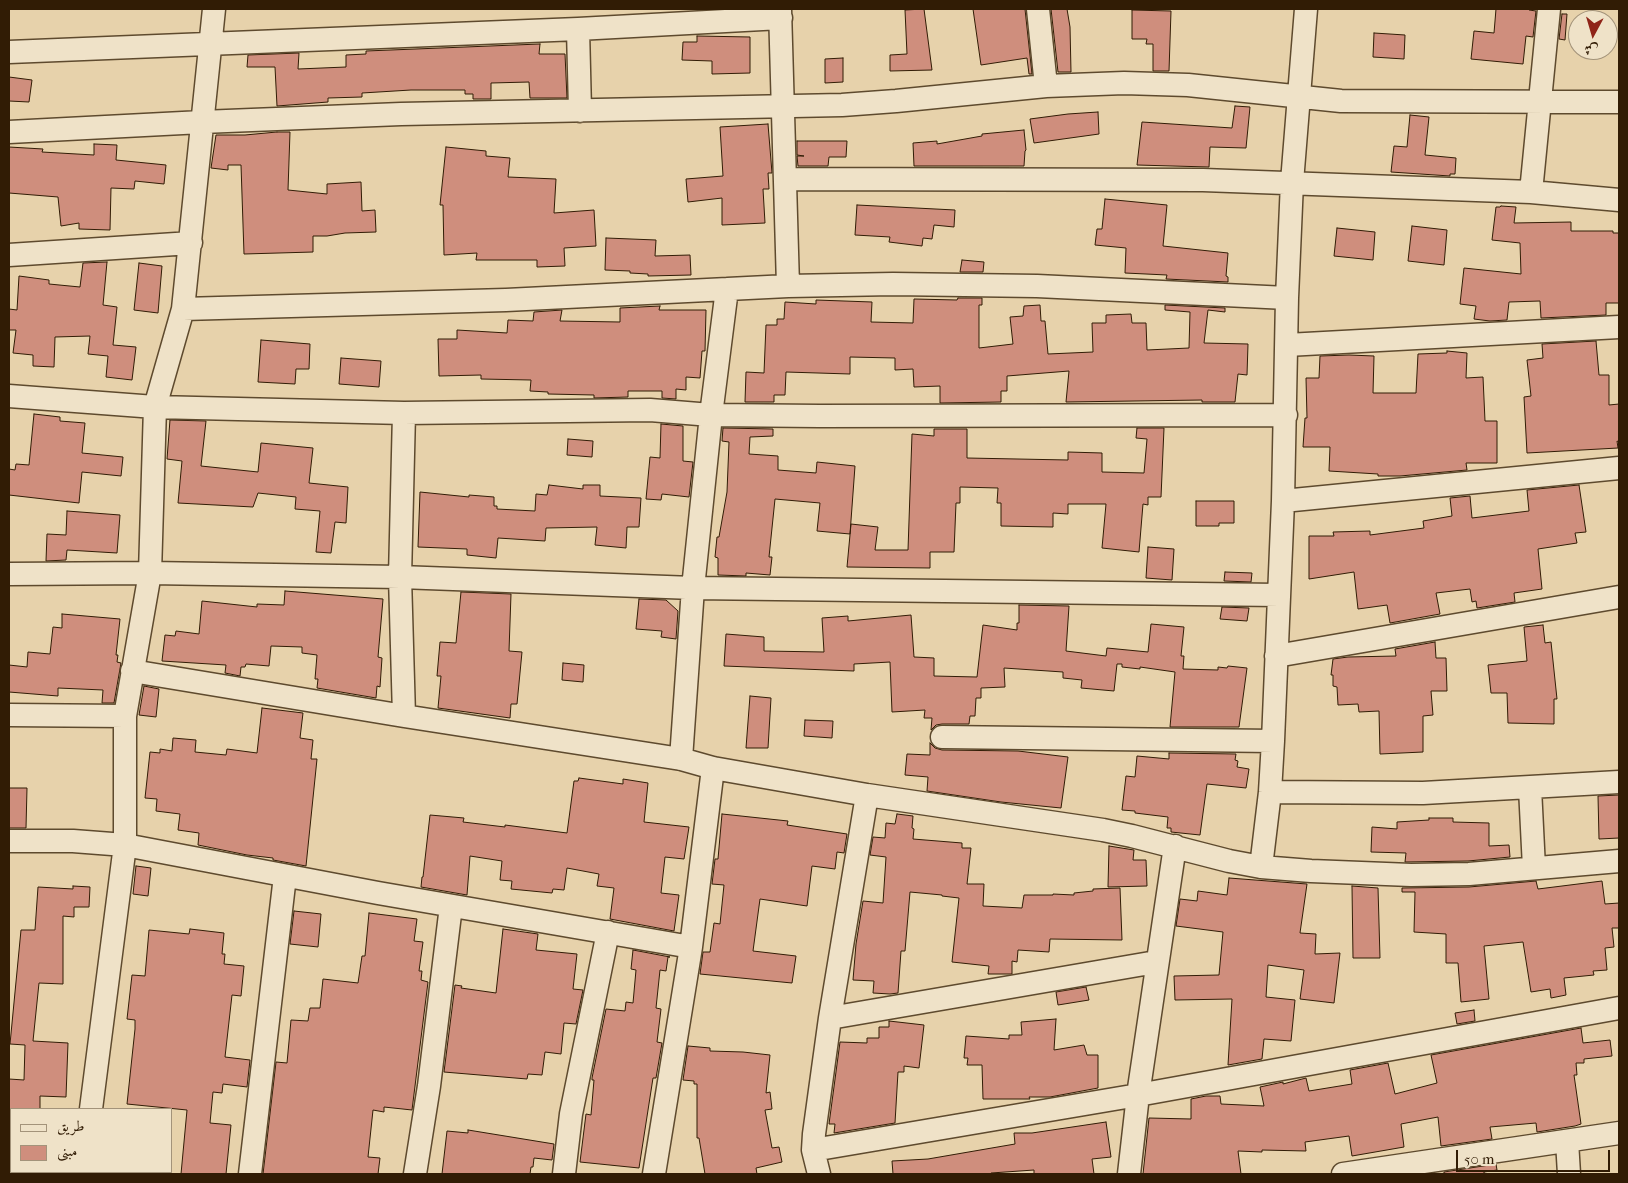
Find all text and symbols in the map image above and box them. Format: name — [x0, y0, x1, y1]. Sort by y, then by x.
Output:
north arrow — [1568, 10, 1618, 60]
text: ش — [1584, 40, 1599, 59]
legend — [10, 1108, 172, 1173]
text: طريق — [57, 1117, 84, 1135]
scale bar — [1458, 1140, 1612, 1172]
text: مبنى — [57, 1142, 77, 1160]
text: 50 m — [1464, 1150, 1494, 1168]

